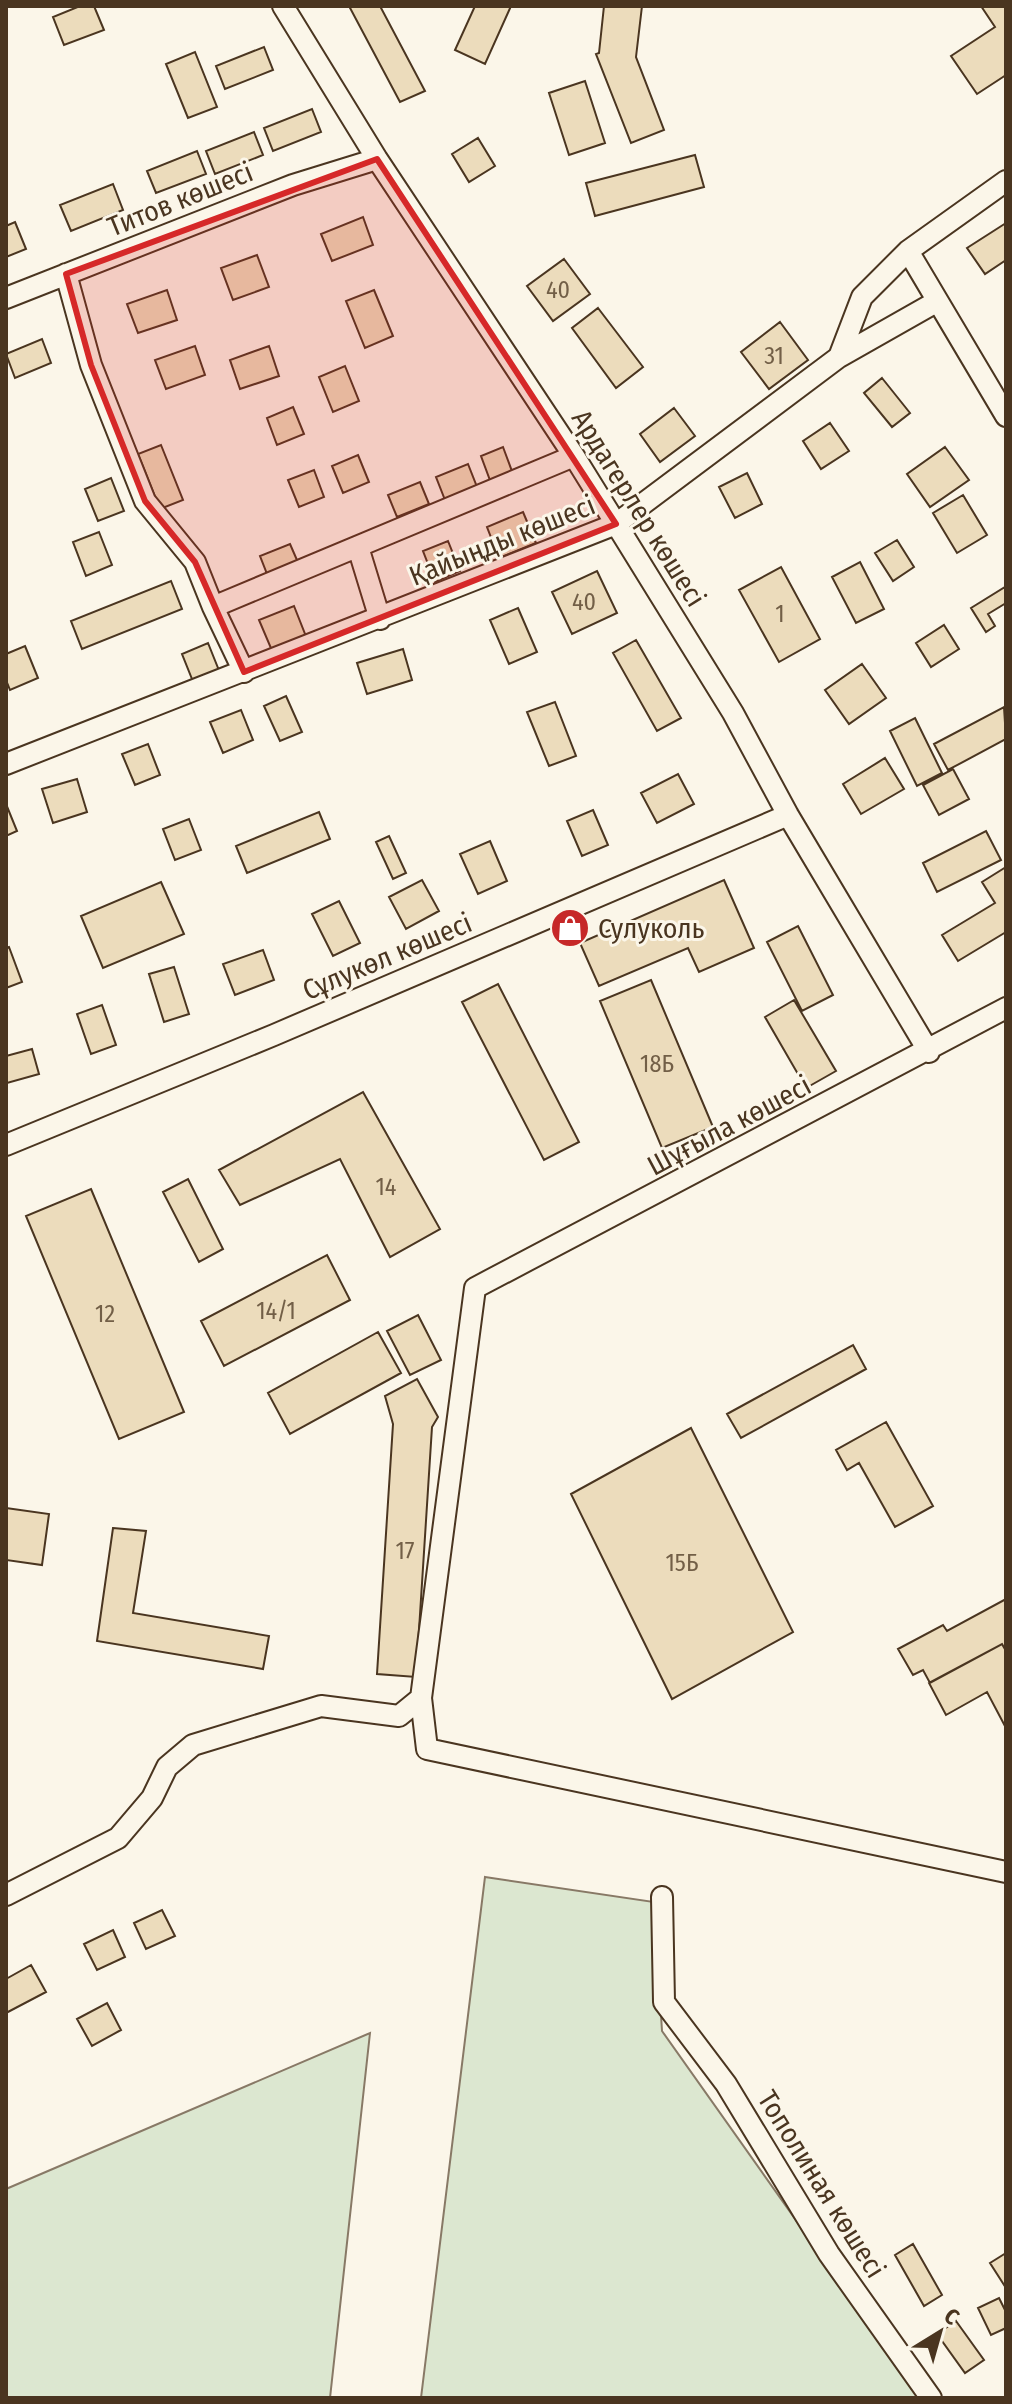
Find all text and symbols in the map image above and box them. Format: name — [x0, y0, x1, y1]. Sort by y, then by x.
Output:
street label: Титов көшесі — [103, 155, 258, 244]
house number: 40 — [546, 276, 570, 304]
house number: 31 — [764, 342, 784, 370]
street label: Ардагерлер көшесі — [565, 404, 712, 613]
street label: Қайыңды көшесі — [404, 488, 600, 593]
house number: 40 — [572, 588, 596, 616]
house number: 1 — [775, 600, 785, 628]
street label: Сұлукөл көшесі — [298, 906, 477, 1007]
shop icon: Сулуколь — [549, 907, 591, 949]
place label: Сулуколь — [598, 912, 705, 945]
house number: 18Б — [640, 1050, 674, 1078]
street label: Шұғыла көшесі — [642, 1069, 817, 1182]
house number: 14 — [376, 1173, 396, 1201]
house number: 14/1 — [256, 1297, 296, 1325]
house number: 12 — [95, 1300, 115, 1328]
house number: 17 — [395, 1537, 415, 1565]
house number: 15Б — [666, 1549, 698, 1577]
street label: Тополиная көшесі — [751, 2085, 892, 2284]
north arrow — [900, 2292, 980, 2372]
text: С — [939, 2302, 965, 2331]

